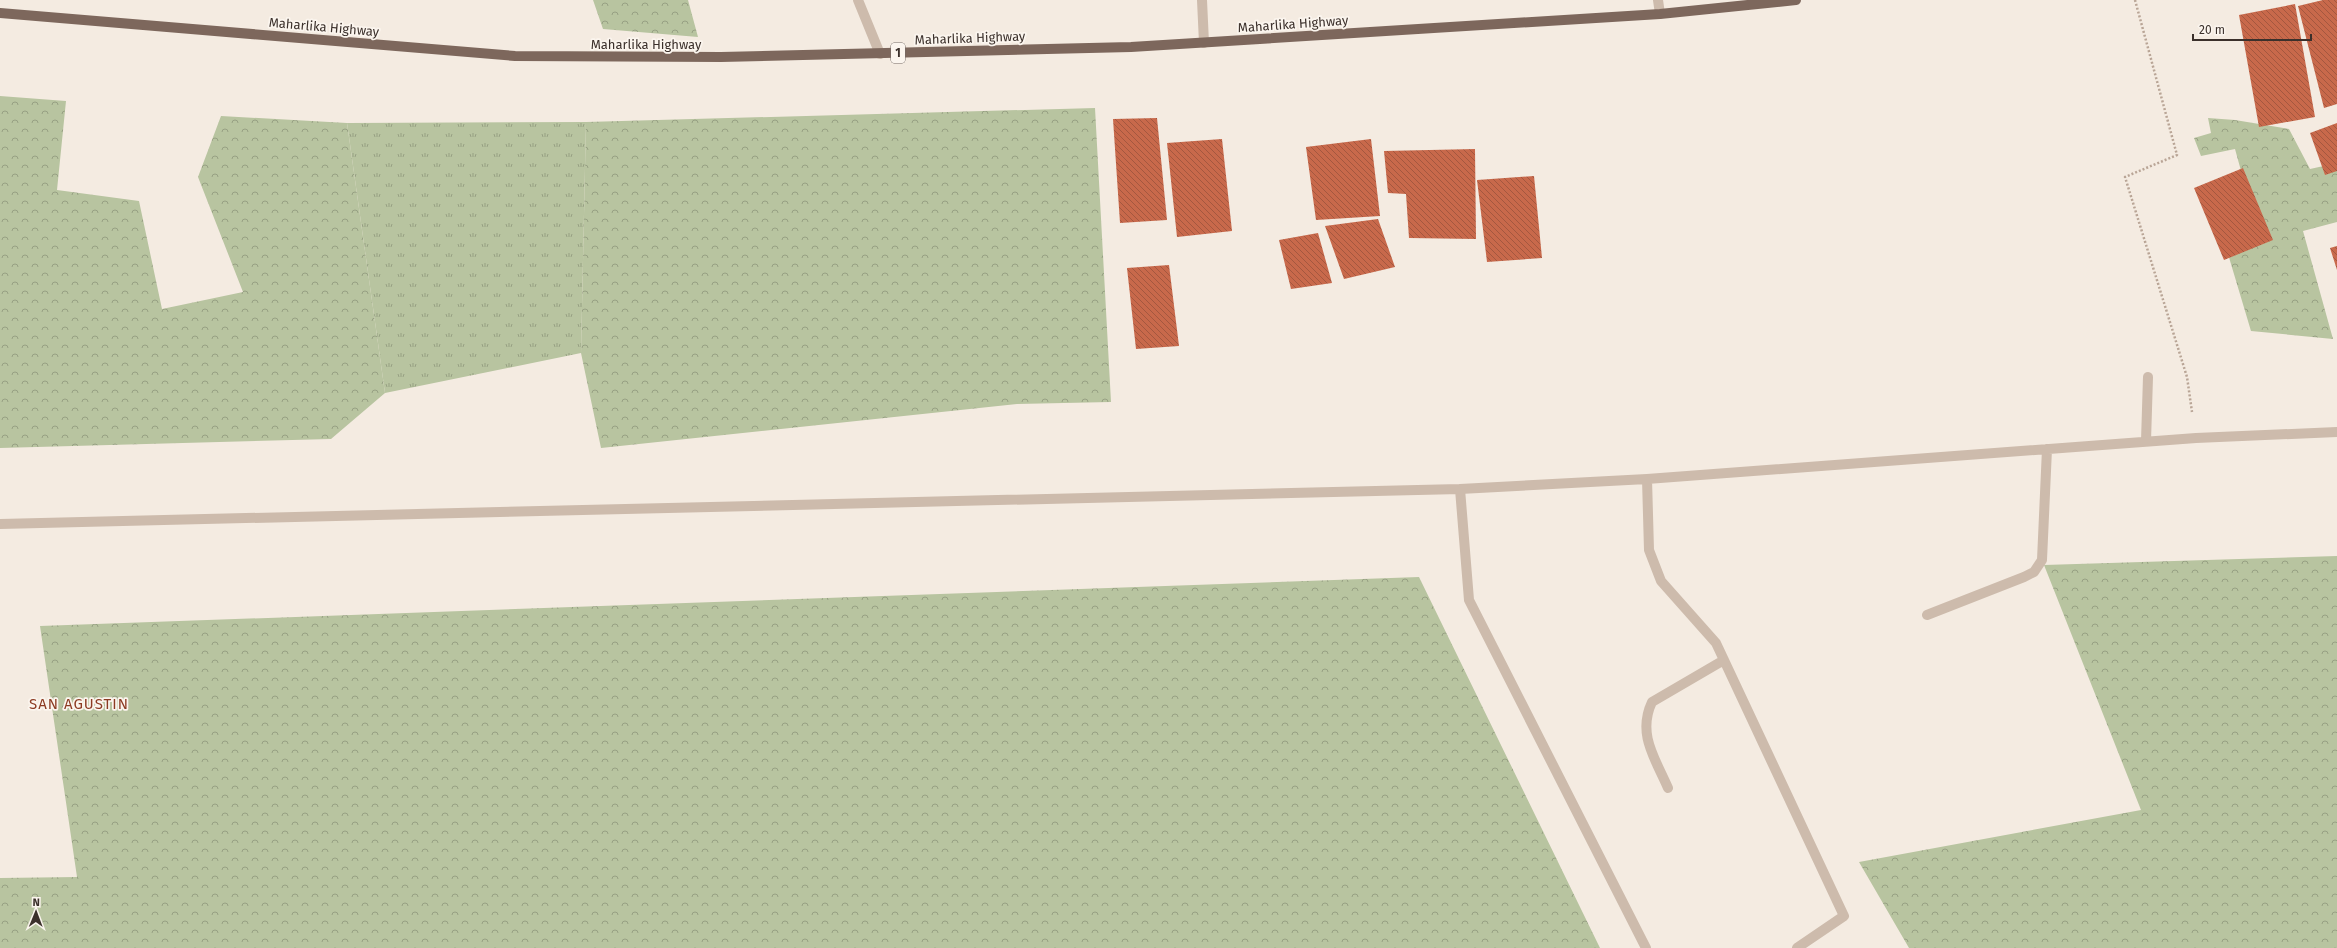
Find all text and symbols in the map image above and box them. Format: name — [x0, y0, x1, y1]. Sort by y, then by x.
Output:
street label: Maharlika Highway — [1237, 13, 1349, 35]
street label: Maharlika Highway — [268, 15, 380, 39]
scale bar — [2193, 16, 2311, 42]
text: 20 m — [2199, 23, 2225, 37]
street label: Maharlika Highway — [914, 29, 1026, 47]
street label: Maharlika Highway — [591, 37, 702, 52]
road number: 1 — [891, 43, 905, 63]
district label: SAN AGUSTIN — [29, 695, 129, 713]
north arrow — [16, 892, 56, 932]
text: N — [32, 896, 40, 909]

